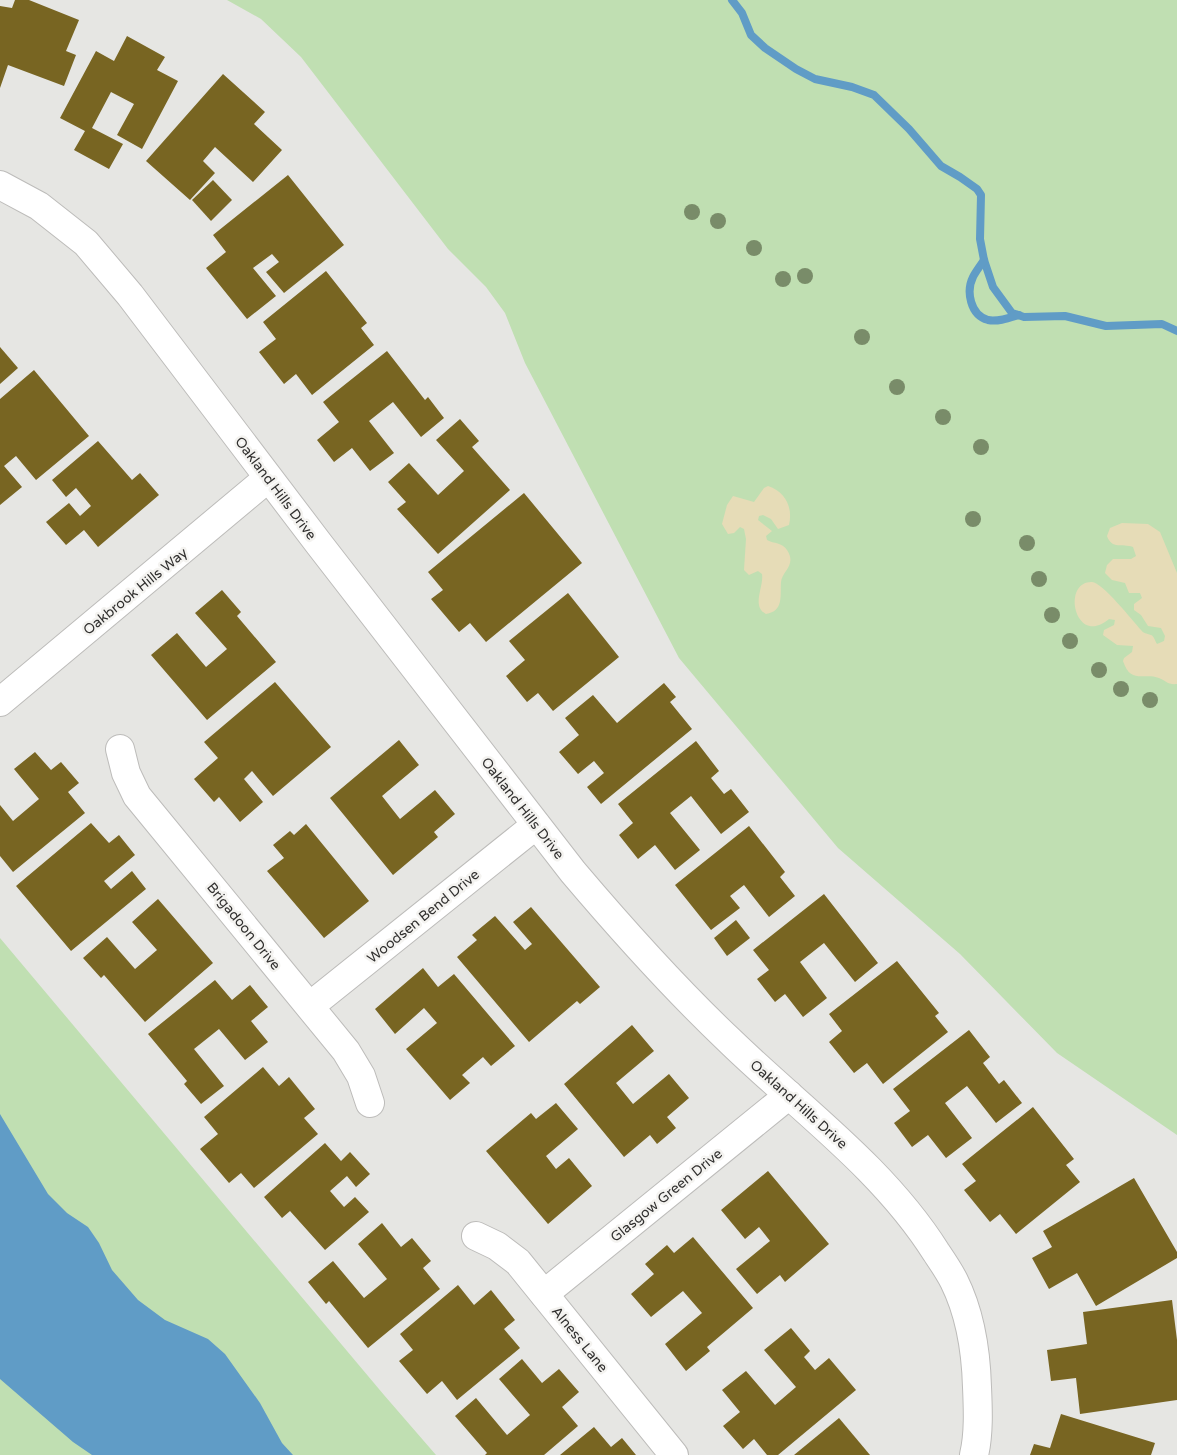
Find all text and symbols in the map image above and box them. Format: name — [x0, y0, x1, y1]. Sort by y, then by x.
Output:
street label: Oakland Hills Drive — [231, 433, 320, 543]
street label: Oakbrook Hills Way — [80, 544, 191, 639]
street label: Oakland Hills Drive — [477, 754, 568, 863]
street label: Woodsen Bend Drive — [364, 866, 483, 967]
street label: Brigadoon Drive — [203, 879, 284, 974]
street label: Oakland Hills Drive — [747, 1056, 851, 1152]
street label: Glasgow Green Drive — [607, 1145, 726, 1246]
street label: Alness Lane — [548, 1303, 611, 1376]

